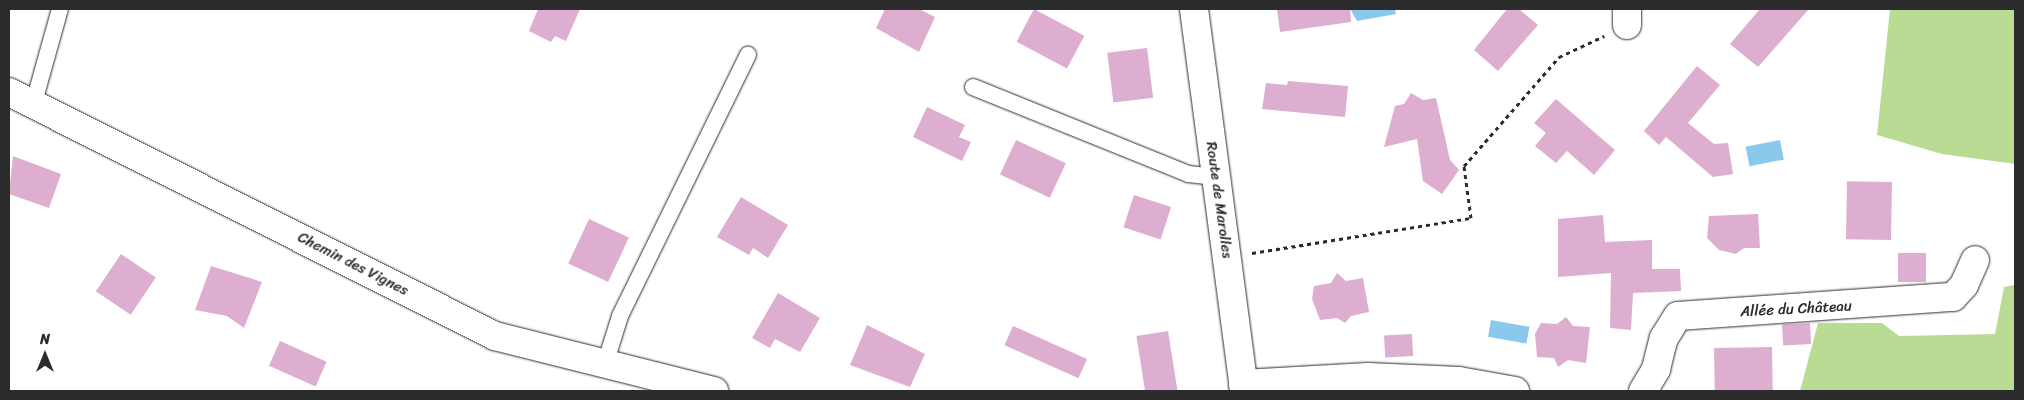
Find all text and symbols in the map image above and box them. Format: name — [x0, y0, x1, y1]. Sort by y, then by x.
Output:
street label: Route de Marolles — [1202, 140, 1236, 260]
street label: Chemin des Vignes — [295, 228, 411, 300]
street label: Allée du Château — [1740, 297, 1852, 321]
text: N — [40, 327, 50, 352]
north arrow — [20, 330, 70, 380]

